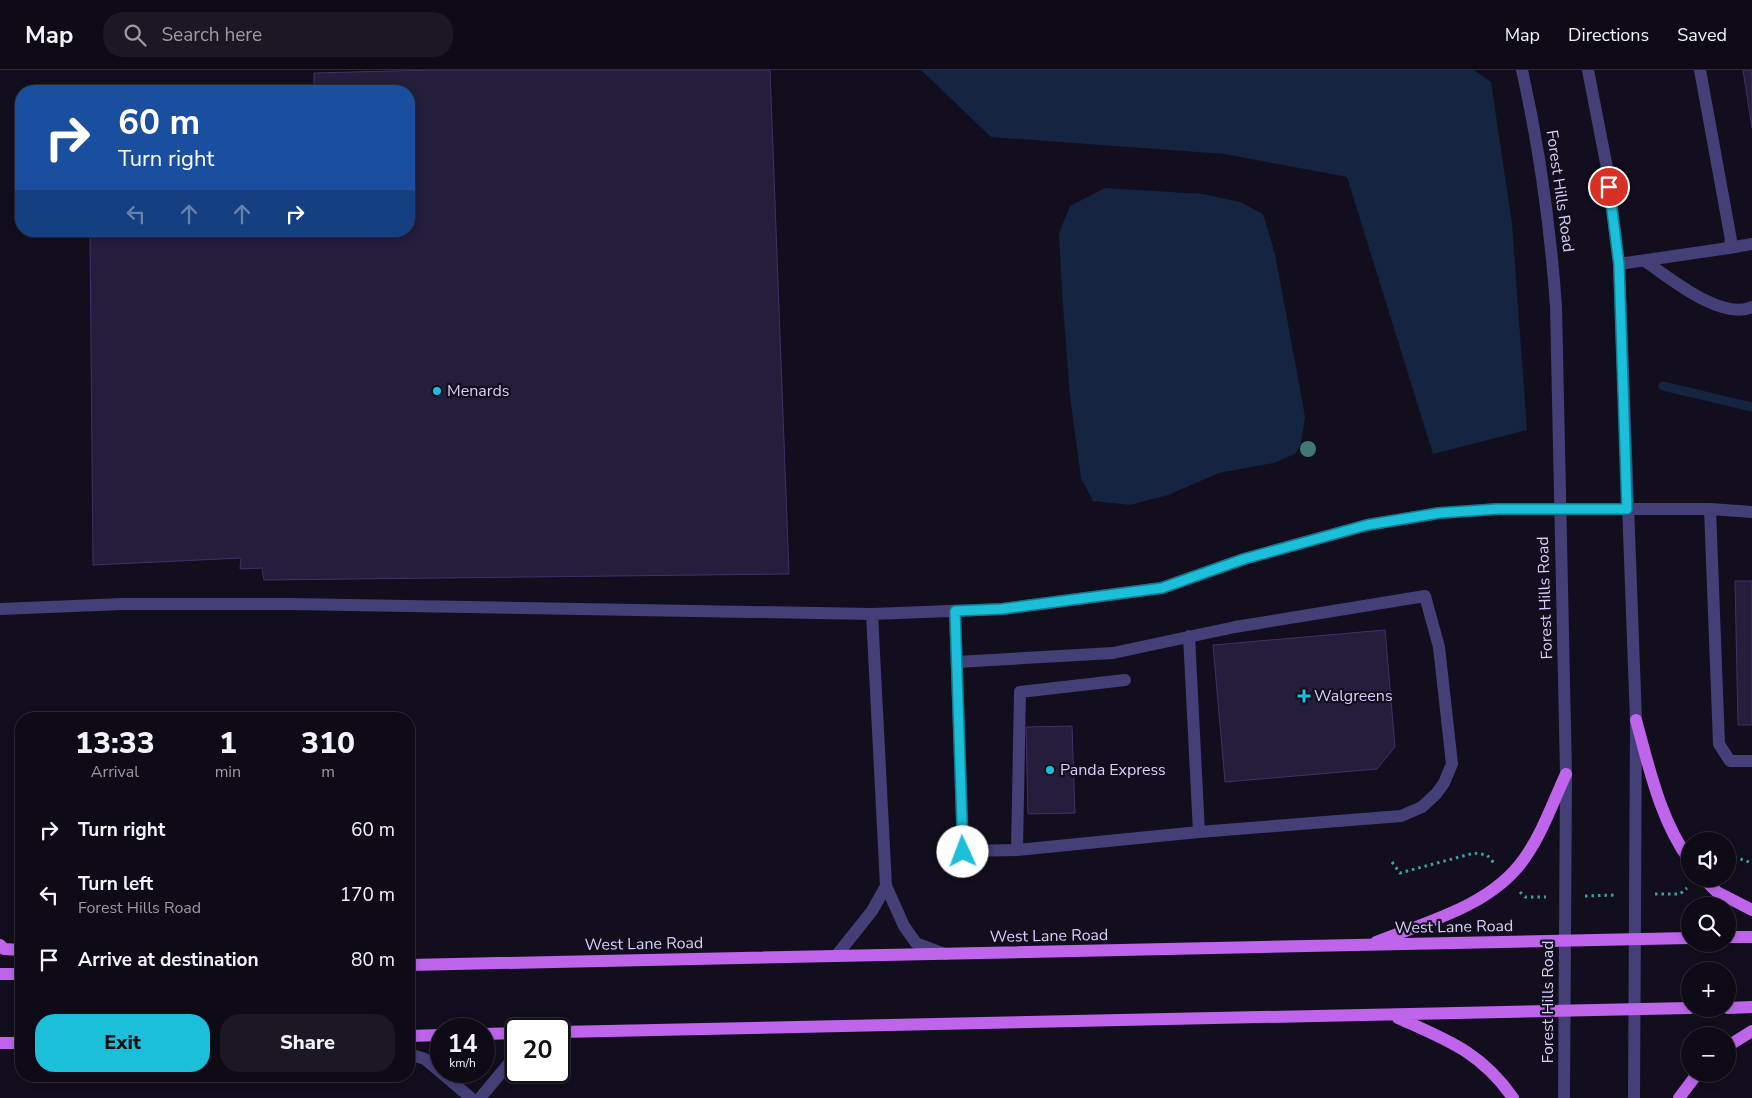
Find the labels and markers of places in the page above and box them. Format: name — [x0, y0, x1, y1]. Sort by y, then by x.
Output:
pin — [1588, 166, 1630, 208]
place label: Menards — [447, 380, 509, 402]
marker: Menards — [431, 385, 443, 397]
place label: Walgreens — [1314, 685, 1393, 707]
marker: Walgreens — [1298, 690, 1310, 702]
place label: Panda Express — [1060, 759, 1166, 781]
marker: Panda Express — [1044, 764, 1056, 776]

